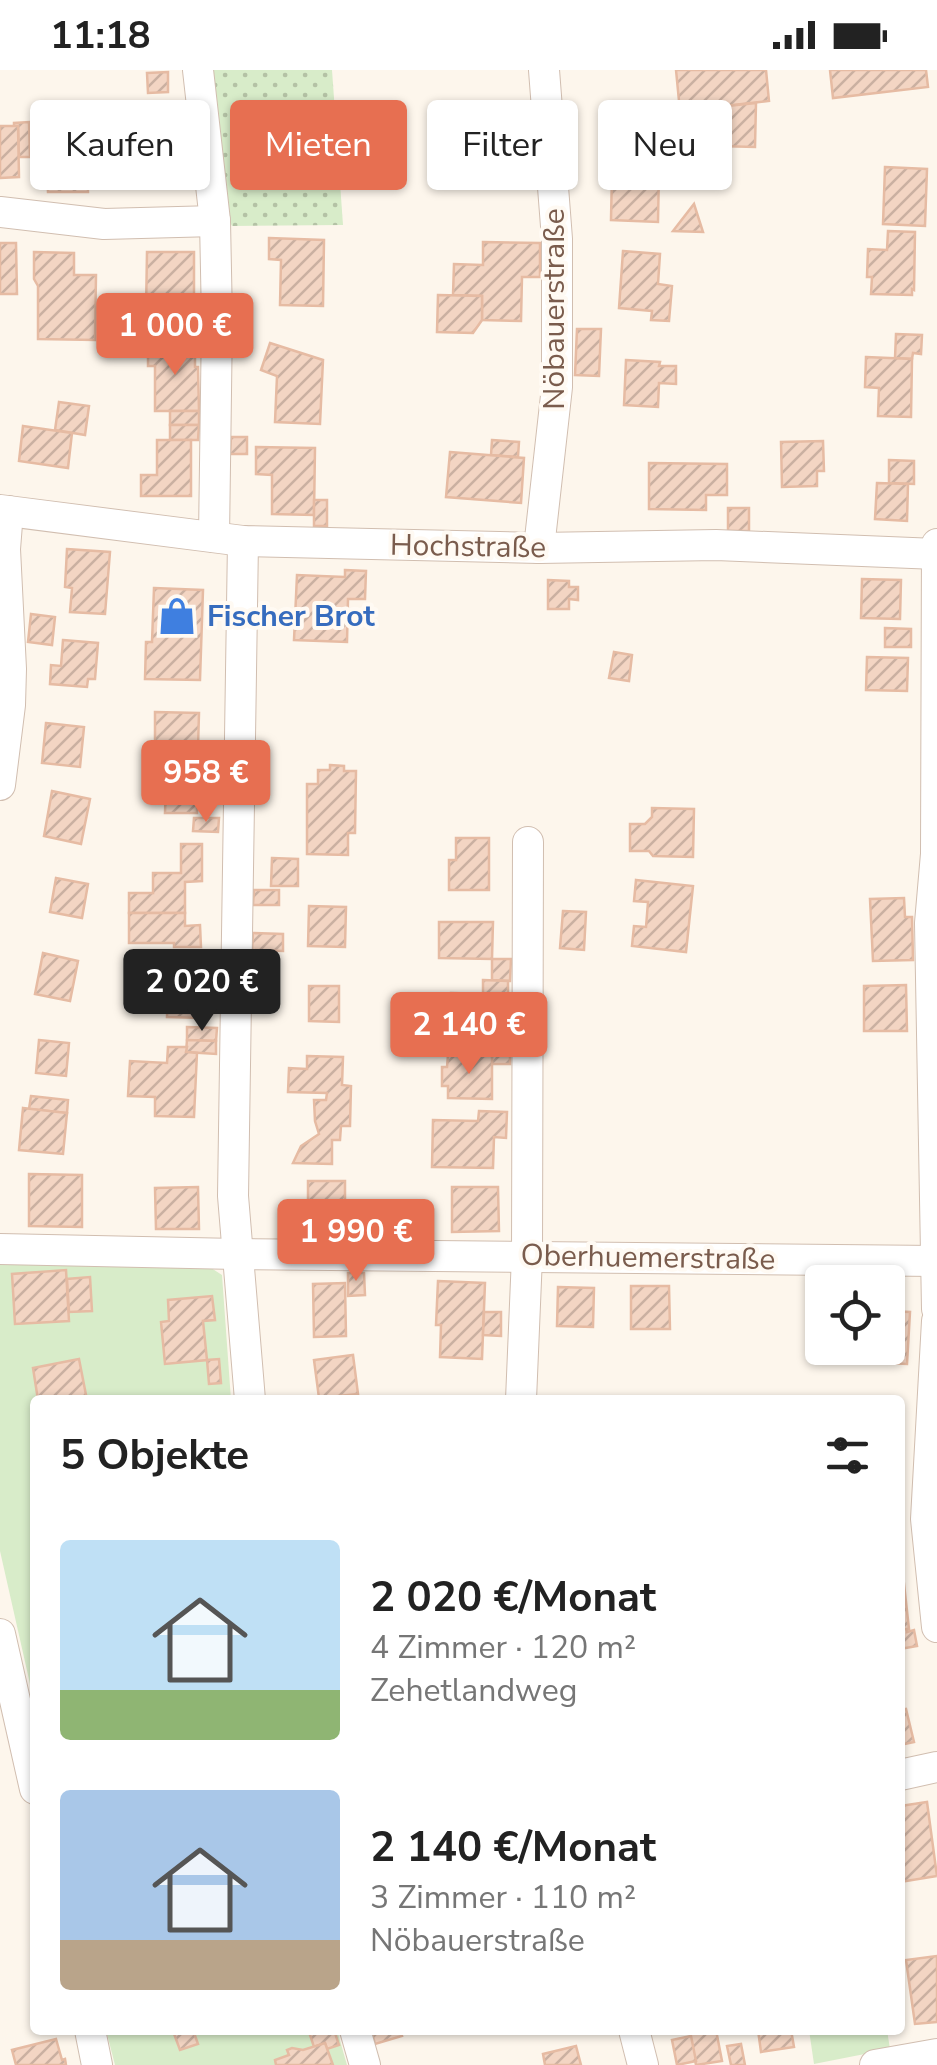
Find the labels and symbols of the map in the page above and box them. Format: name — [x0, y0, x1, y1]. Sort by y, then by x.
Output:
street label: Nöbauerstraße — [534, 208, 575, 410]
pin: 1 000 € — [83, 293, 267, 378]
street label: Hochstraße — [390, 525, 546, 568]
shop icon: Fischer Brot — [156, 595, 198, 637]
place label: Fischer Brot — [207, 596, 375, 637]
pin: 958 € — [136, 740, 276, 825]
pin: 2 020 € — [110, 949, 294, 1034]
pin: 2 140 € — [377, 992, 561, 1077]
pin: 1 990 € — [264, 1199, 448, 1284]
street label: Oberhuemerstraße — [520, 1235, 776, 1280]

